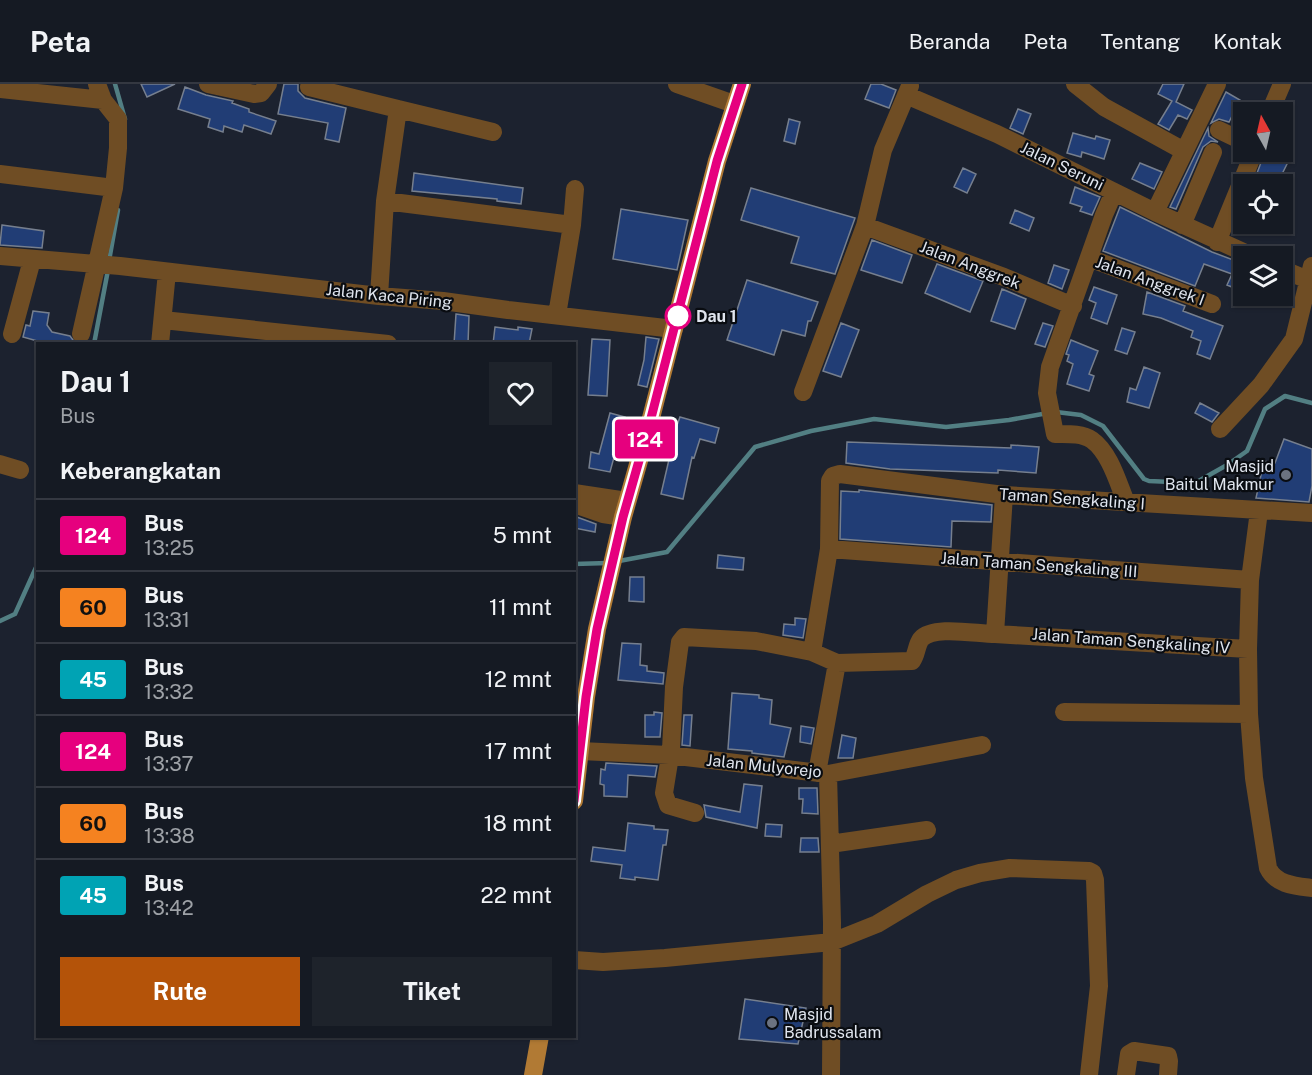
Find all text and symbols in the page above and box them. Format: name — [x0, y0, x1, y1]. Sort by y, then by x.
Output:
text: Peta — [30, 25, 91, 58]
text: Beranda — [909, 29, 990, 54]
text: Peta — [1023, 29, 1068, 54]
text: Tentang — [1101, 29, 1180, 54]
text: Kontak — [1213, 29, 1282, 54]
north arrow — [1233, 102, 1293, 162]
map controls — [1233, 102, 1293, 306]
street label: Jalan Seruni — [1017, 138, 1107, 194]
button: locate — [1233, 174, 1293, 234]
street label: Jalan Anggrek — [917, 237, 1023, 293]
button: layers — [1233, 246, 1293, 306]
street label: Jalan Anggrek I — [1093, 252, 1207, 310]
street label: Jalan Kaca Piring — [325, 280, 453, 312]
marker: Dau 1 — [665, 303, 691, 329]
place label: Dau 1 — [696, 307, 737, 326]
button: heart — [489, 362, 552, 425]
text: Dau 1 — [60, 365, 131, 398]
text: Bus — [60, 404, 95, 428]
line badge: 124 — [610, 420, 680, 458]
text: 124 — [627, 427, 663, 452]
place label: Masjid Baitul Makmur — [1165, 457, 1274, 494]
text: Keberangkatan — [60, 458, 221, 484]
marker: Masjid Baitul Makmur — [1279, 468, 1293, 482]
street label: Taman Sengkaling I — [998, 484, 1146, 514]
text: Bus — [144, 510, 184, 536]
text: 5 mnt — [493, 522, 552, 548]
text: 124 — [75, 523, 111, 548]
text: 13:25 — [144, 536, 194, 560]
street label: Jalan Taman Sengkaling III — [940, 549, 1138, 581]
text: Bus — [144, 582, 184, 608]
text: 11 mnt — [489, 594, 552, 620]
text: 60 — [79, 595, 107, 620]
text: 13:31 — [144, 608, 190, 632]
street label: Jalan Taman Sengkaling IV — [1031, 625, 1231, 657]
text: Bus — [144, 654, 184, 680]
text: 12 mnt — [485, 666, 552, 692]
text: 45 — [79, 667, 107, 692]
text: 13:32 — [144, 680, 194, 704]
text: Bus — [144, 726, 184, 752]
text: 17 mnt — [485, 738, 552, 764]
text: 124 — [75, 739, 111, 764]
street label: Jalan Mulyorejo — [705, 751, 823, 781]
text: 13:37 — [144, 752, 194, 776]
text: Bus — [144, 798, 184, 824]
text: 18 mnt — [484, 810, 552, 836]
text: 60 — [79, 811, 107, 836]
text: 13:38 — [144, 824, 195, 848]
text: Bus — [144, 870, 184, 896]
text: 22 mnt — [481, 882, 552, 908]
text: 45 — [79, 883, 107, 908]
text: 13:42 — [144, 896, 194, 920]
button: Rute — [60, 957, 300, 1026]
button: Tiket — [312, 957, 552, 1026]
place label: Masjid Badrussalam — [784, 1005, 881, 1042]
marker: Masjid Badrussalam — [765, 1016, 779, 1030]

